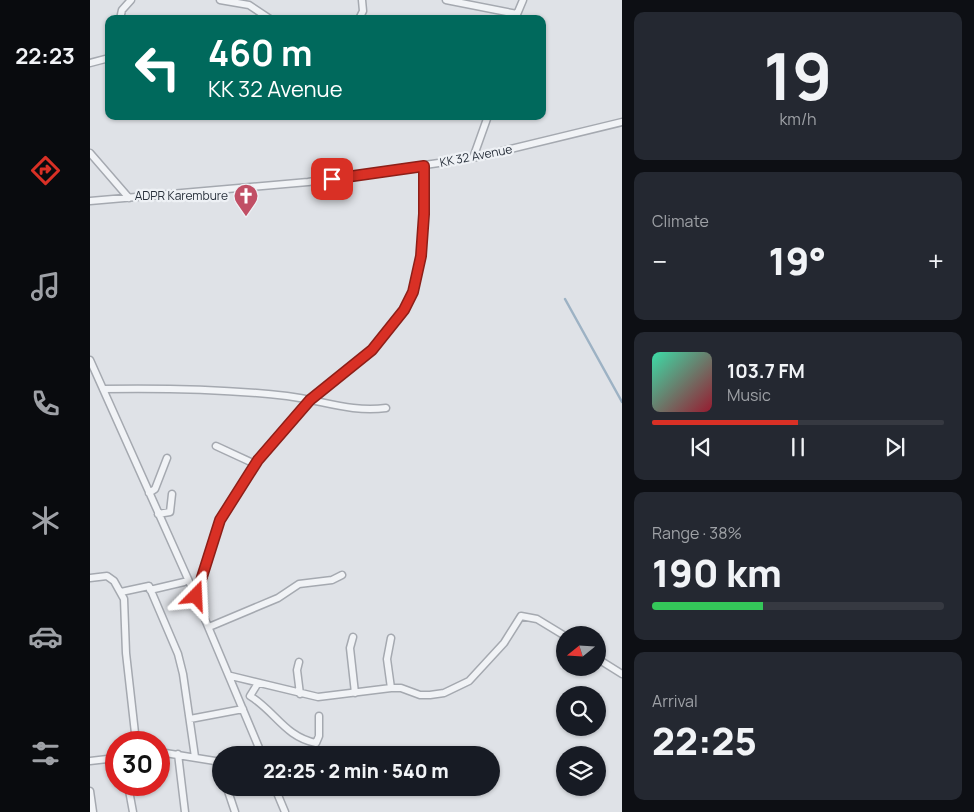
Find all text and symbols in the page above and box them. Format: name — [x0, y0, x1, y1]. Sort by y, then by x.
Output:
text: 460 m — [208, 29, 313, 77]
text: 19 — [764, 31, 832, 120]
icon: left — [125, 35, 190, 100]
text: 22:23 — [15, 41, 75, 71]
text: KK 32 Avenue — [208, 74, 343, 104]
text: km/h — [779, 108, 817, 130]
street label: KK 32 Avenue — [438, 140, 514, 171]
icon: directions — [28, 153, 63, 188]
pin — [311, 158, 353, 200]
icon: arrive — [318, 165, 346, 193]
church icon: ADPR Karembure — [233, 183, 259, 217]
place label: ADPR Karembure — [135, 187, 228, 204]
text: Climate — [652, 210, 709, 232]
text: 19° — [768, 234, 826, 286]
text: − — [652, 242, 667, 280]
text: + — [928, 242, 944, 280]
icon: music — [28, 269, 63, 304]
text: 103.7 FM — [727, 358, 805, 384]
text: Music — [727, 384, 771, 406]
icon: phone — [28, 386, 63, 421]
icon: previous — [687, 433, 715, 461]
icon: pause — [784, 433, 812, 461]
icon: next — [881, 433, 909, 461]
icon: climate — [28, 503, 63, 538]
text: Range · 38% — [652, 522, 742, 544]
text: 190 km — [652, 546, 782, 598]
position arrow — [169, 569, 221, 621]
icon: car — [28, 619, 63, 654]
north arrow — [556, 626, 606, 676]
map controls — [556, 626, 606, 796]
button: search — [556, 686, 606, 736]
text: Arrival — [652, 690, 698, 712]
text: 22:25 — [652, 714, 757, 766]
speed limit sign: 30 — [105, 731, 170, 796]
icon: filters — [28, 736, 63, 771]
button: layers — [556, 746, 606, 796]
text: 22:25 · 2 min · 540 m — [263, 758, 449, 784]

